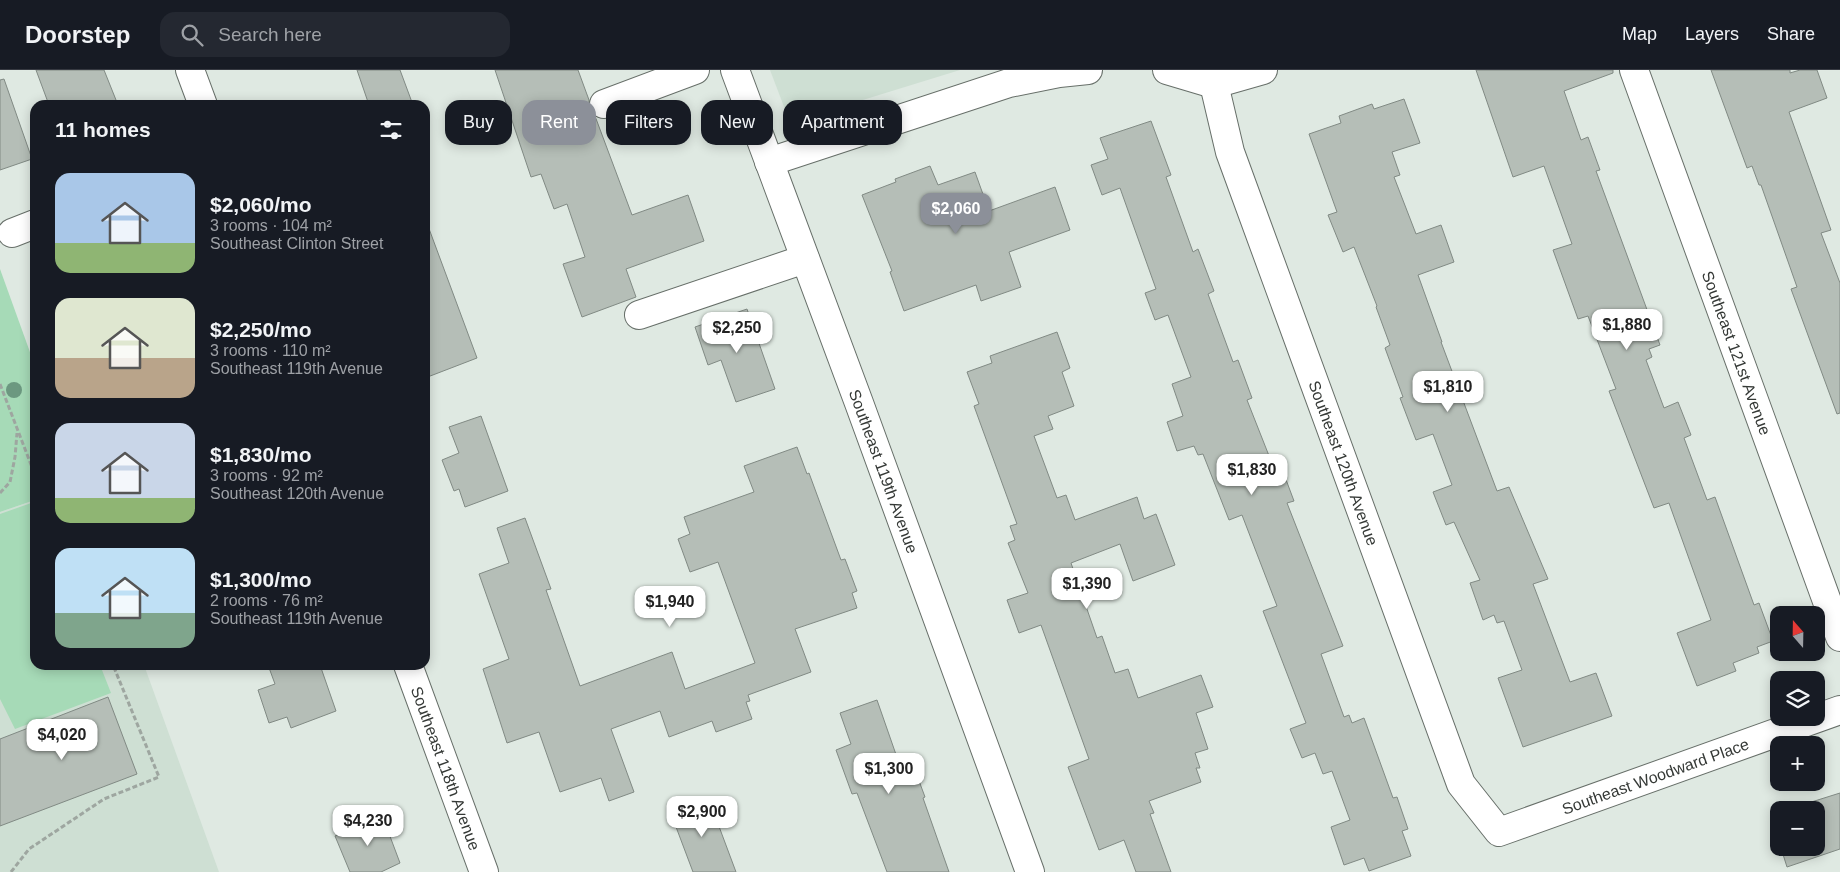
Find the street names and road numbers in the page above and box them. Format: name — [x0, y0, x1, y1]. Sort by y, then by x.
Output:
street label: Southeast 121st Avenue — [1699, 269, 1774, 437]
street label: Southeast 120th Avenue — [1306, 378, 1382, 548]
street label: Southeast 119th Avenue — [846, 387, 922, 556]
street label: Southeast 118th Avenue — [408, 684, 484, 852]
street label: Southeast Woodward Place — [1560, 735, 1751, 817]

